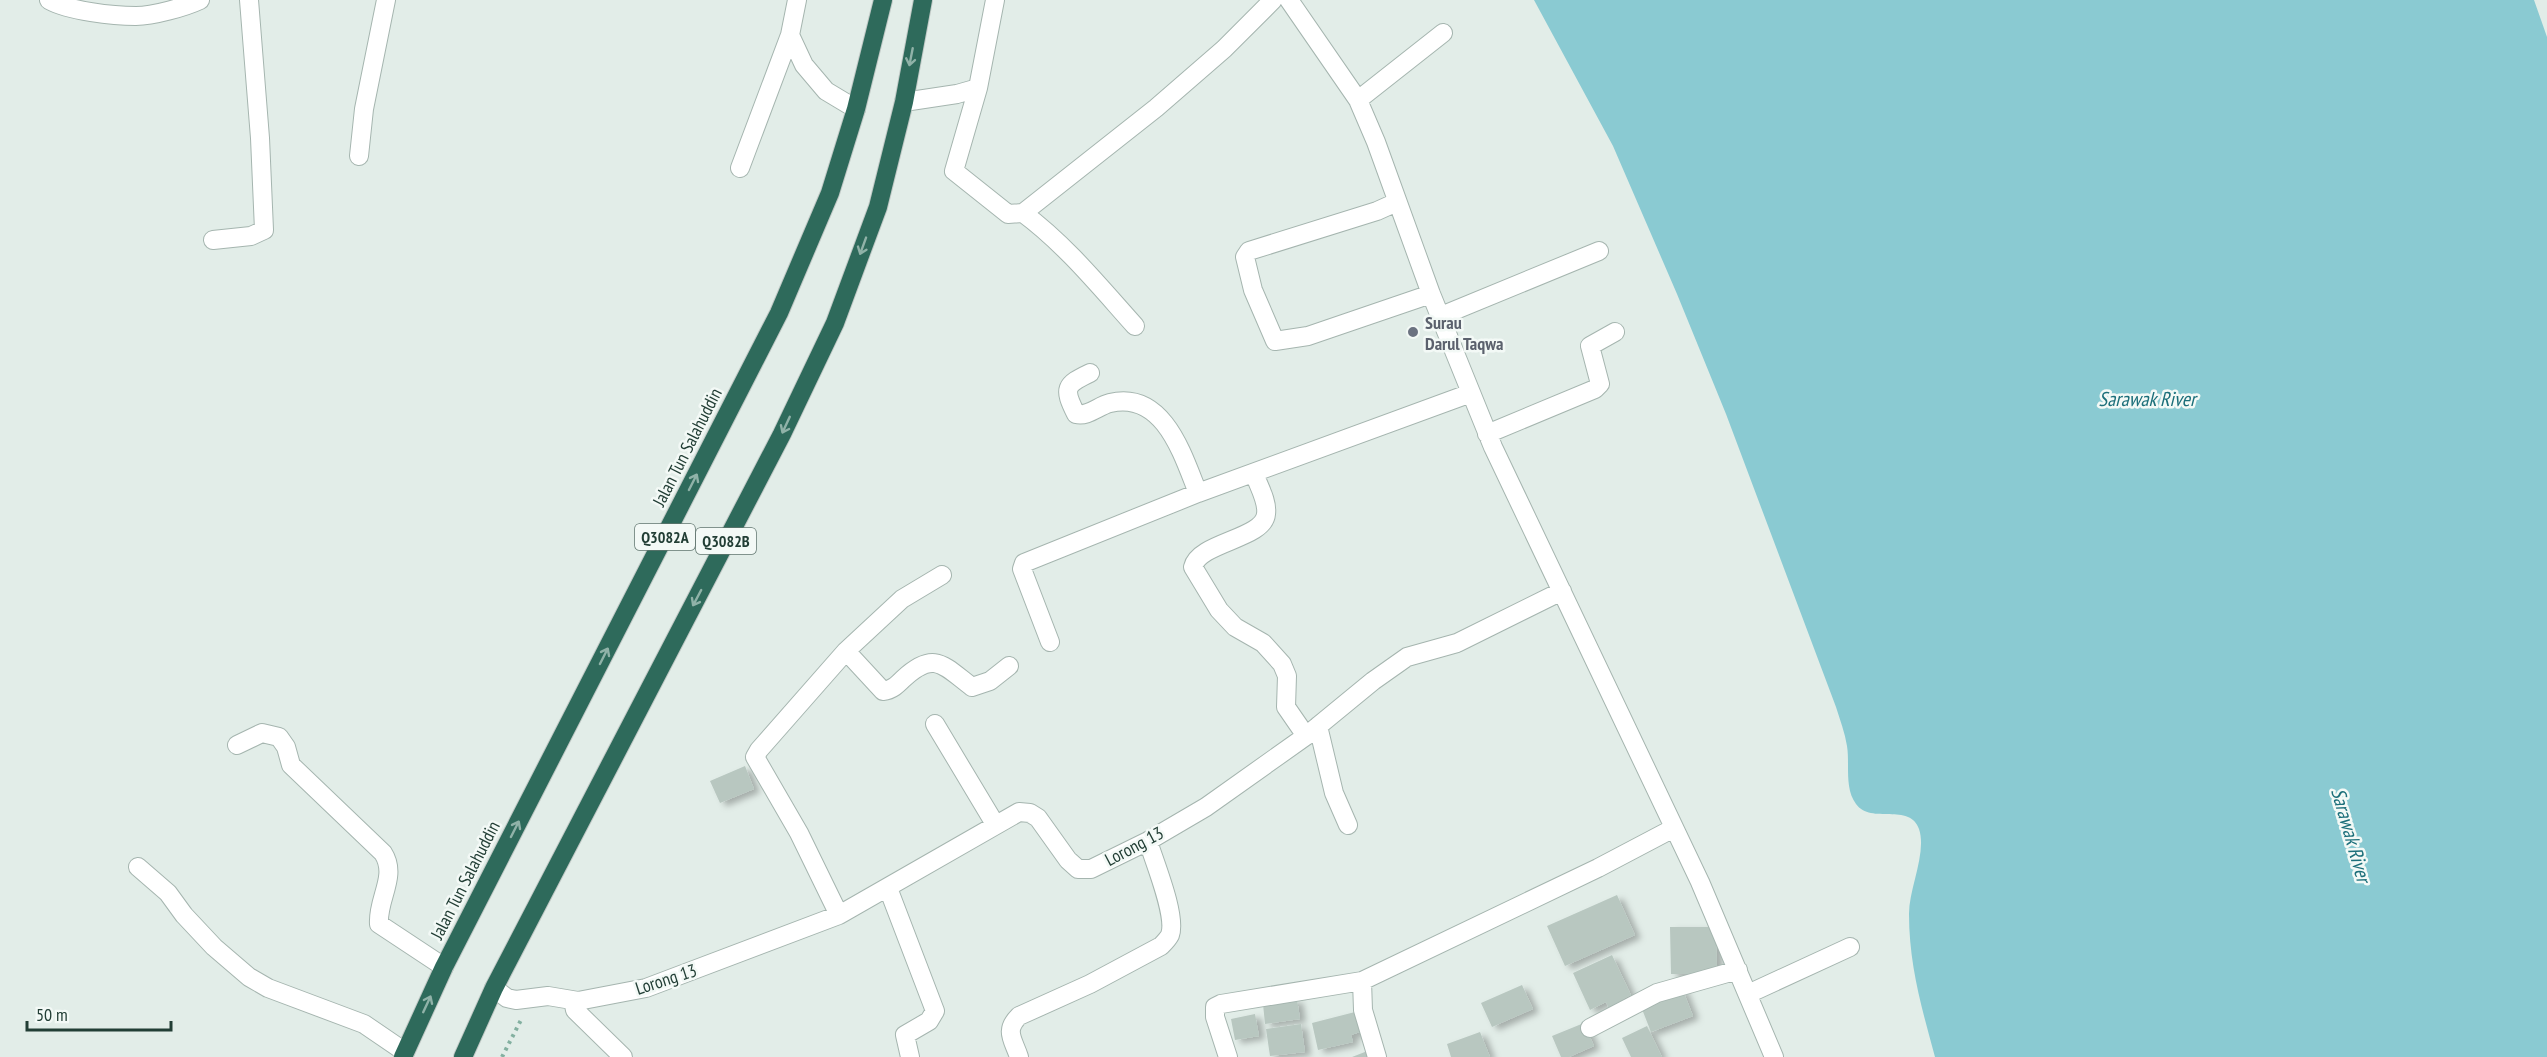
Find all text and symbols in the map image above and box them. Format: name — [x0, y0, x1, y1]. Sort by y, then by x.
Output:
one-way arrow — [905, 47, 916, 67]
one-way arrow — [857, 236, 868, 255]
place label: Surau Darul Taqwa — [1425, 311, 1503, 355]
marker: Surau Darul Taqwa — [1406, 325, 1420, 339]
street label: Jalan Tun Salahuddin — [647, 384, 727, 511]
water label: Sarawak River — [2099, 386, 2198, 412]
one-way arrow — [780, 416, 792, 434]
one-way arrow — [687, 474, 699, 492]
road number: Q3082A — [635, 524, 695, 550]
road number: Q3082B — [696, 528, 756, 554]
one-way arrow — [691, 589, 703, 606]
one-way arrow — [598, 647, 610, 665]
water label: Sarawak River — [2325, 785, 2378, 888]
street label: Jalan Tun Salahuddin — [425, 817, 505, 944]
one-way arrow — [509, 821, 521, 839]
street label: Lorong 13 — [1101, 821, 1167, 871]
street label: Lorong 13 — [633, 958, 699, 1000]
scale bar — [27, 994, 171, 1032]
one-way arrow — [422, 995, 434, 1013]
text: 50 m — [36, 1003, 68, 1026]

